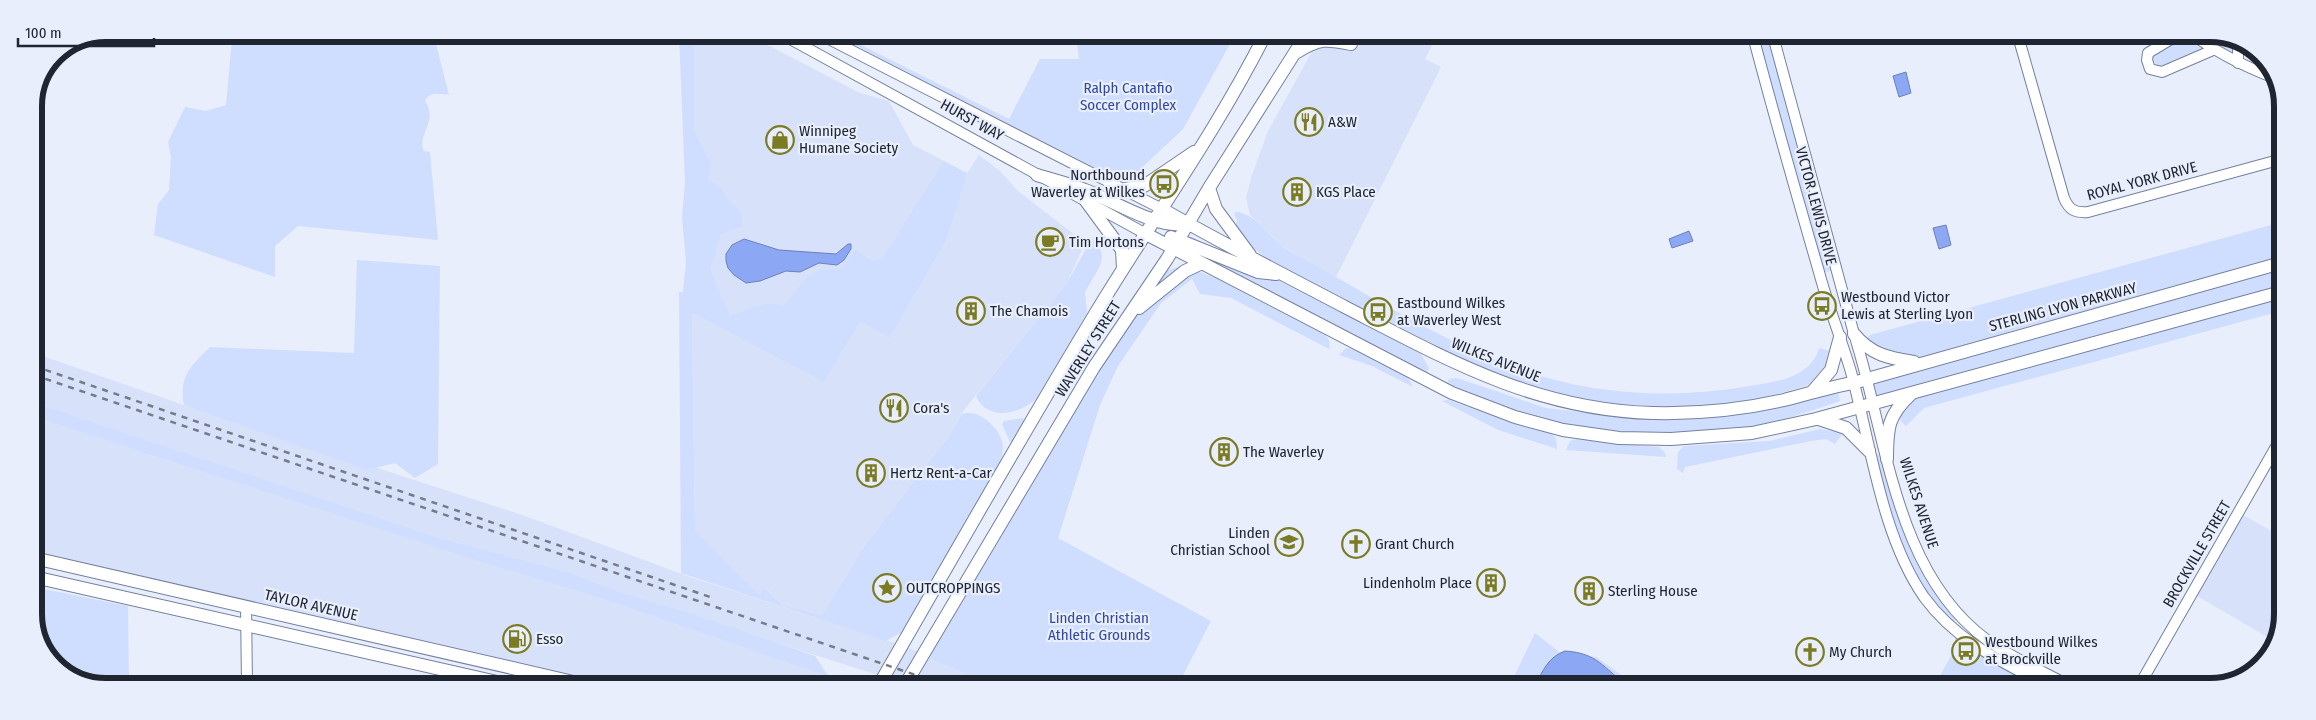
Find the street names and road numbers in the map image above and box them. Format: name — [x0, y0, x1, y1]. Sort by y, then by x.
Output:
street label: HURST WAY — [937, 95, 1007, 145]
street label: VICTOR LEWIS DRIVE — [1792, 145, 1840, 267]
street label: ROYAL YORK DRIVE — [2085, 158, 2199, 204]
street label: STERLING LYON PARKWAY — [1987, 278, 2139, 335]
street label: WAVERLEY STREET — [1051, 298, 1125, 400]
street label: WILKES AVENUE — [1449, 334, 1543, 386]
street label: WILKES AVENUE — [1896, 455, 1942, 551]
street label: BROCKVILLE STREET — [2159, 498, 2235, 610]
street label: TAYLOR AVENUE — [263, 586, 359, 624]

